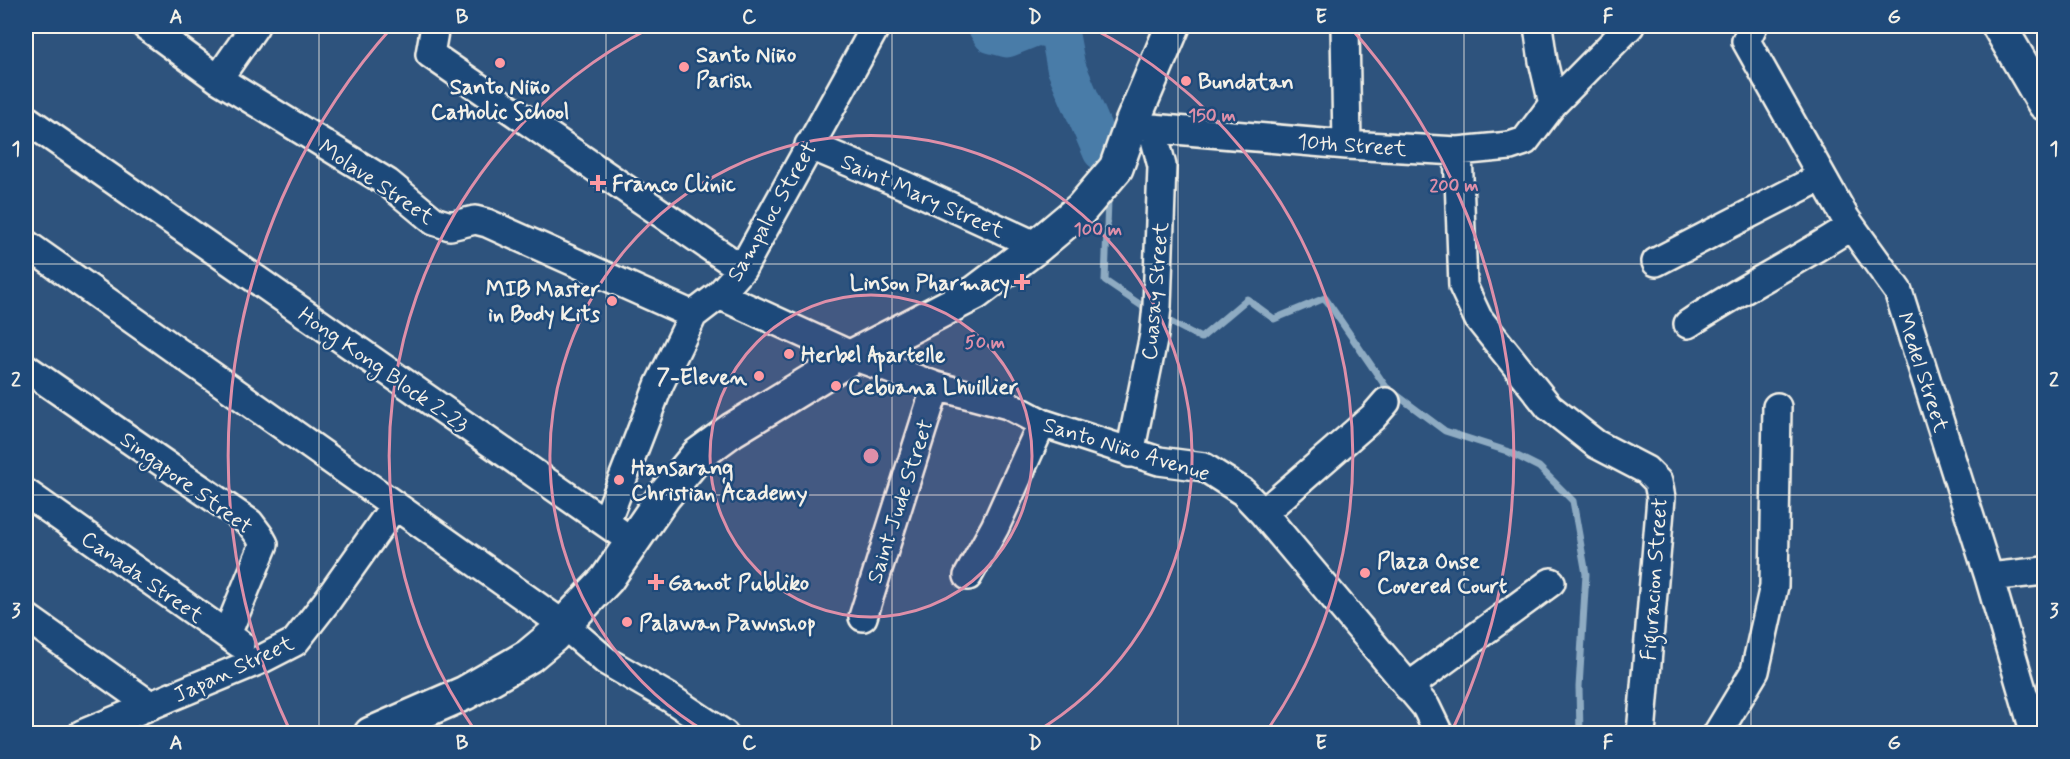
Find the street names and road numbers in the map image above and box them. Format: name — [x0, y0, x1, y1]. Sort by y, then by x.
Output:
street label: 10th Street — [1296, 128, 1408, 164]
street label: Molave Street — [313, 134, 439, 232]
street label: Sampaloc Street — [721, 137, 824, 287]
street label: Saint Mary Street — [836, 148, 1008, 245]
street label: Cuasay Street — [1136, 221, 1176, 361]
street label: Hong Kong Block 2-23 — [290, 301, 474, 442]
street label: Medel Street — [1890, 309, 1955, 436]
street label: Santo Niño Avenue — [1040, 411, 1213, 489]
street label: Saint Jude Street — [861, 416, 941, 587]
street label: Singapore Street — [112, 426, 258, 543]
street label: Figuracion Street — [1635, 497, 1678, 662]
street label: Canada Street — [75, 525, 209, 630]
street label: Japan Street — [169, 630, 299, 710]

